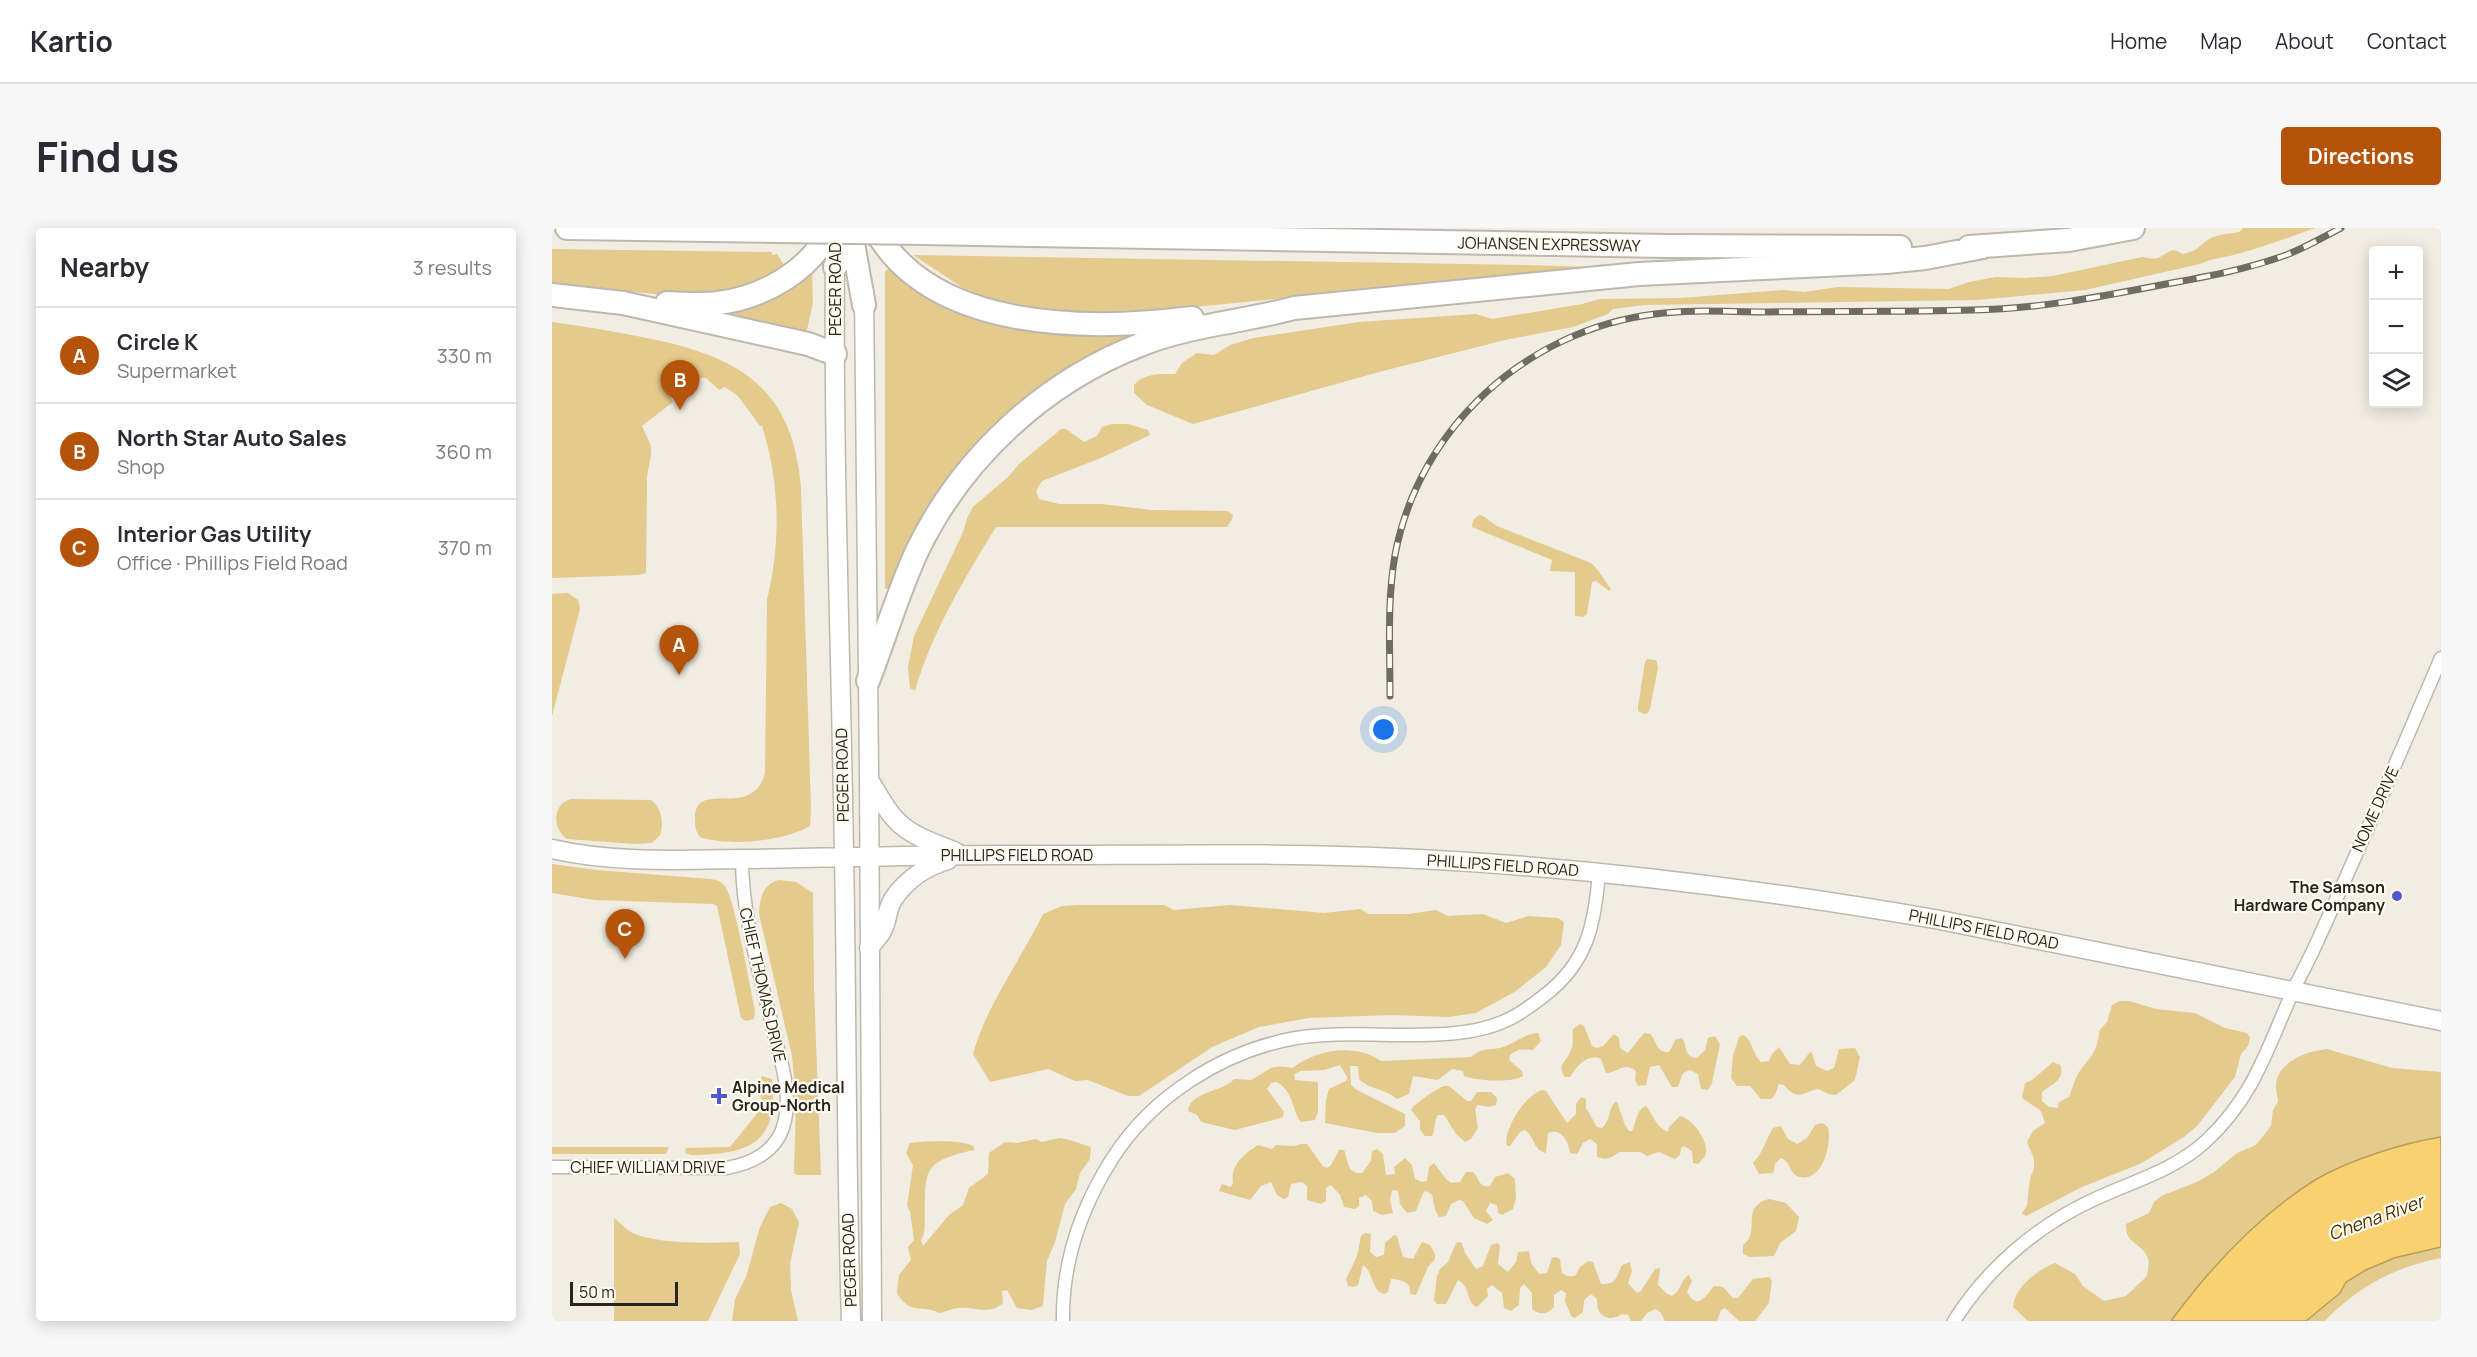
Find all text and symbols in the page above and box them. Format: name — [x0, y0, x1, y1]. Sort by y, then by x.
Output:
text: Kartio — [30, 22, 113, 60]
text: Home — [2110, 27, 2167, 55]
text: Map — [2200, 27, 2242, 55]
text: About — [2275, 27, 2334, 55]
text: Contact — [2367, 27, 2447, 55]
text: Find us — [36, 127, 179, 185]
button: Directions — [2281, 127, 2441, 185]
street label: JOHANSEN EXPRESSWAY — [1457, 231, 1641, 257]
street label: PEGER ROAD — [824, 242, 846, 336]
map controls — [2369, 246, 2423, 408]
button: + — [2369, 246, 2423, 300]
text: Nearby — [60, 249, 149, 285]
text: 3 results — [413, 254, 492, 281]
button: − — [2369, 300, 2423, 354]
text: Circle K — [117, 327, 198, 357]
text: A — [73, 342, 86, 369]
text: 330 m — [437, 342, 492, 369]
button: layers — [2369, 354, 2423, 408]
text: Supermarket — [117, 357, 237, 384]
pin: B — [660, 360, 700, 410]
text: North Star Auto Sales — [117, 423, 347, 453]
text: B — [73, 438, 86, 465]
text: 360 m — [435, 438, 492, 465]
text: Shop — [117, 453, 165, 480]
text: Interior Gas Utility — [117, 519, 311, 549]
text: C — [72, 534, 87, 561]
text: 370 m — [438, 534, 492, 561]
text: Office · Phillips Field Road — [117, 549, 348, 576]
pin: A — [660, 626, 698, 675]
your location — [1369, 715, 1398, 744]
street label: PEGER ROAD — [830, 727, 854, 822]
street label: NOME DRIVE — [2346, 763, 2404, 855]
street label: PHILLIPS FIELD ROAD — [941, 844, 1093, 866]
street label: PHILLIPS FIELD ROAD — [1426, 849, 1580, 881]
place label: The Samson Hardware Company — [2234, 876, 2385, 916]
marker: The Samson Hardware Company — [2390, 889, 2404, 903]
street label: PHILLIPS FIELD ROAD — [1907, 904, 2061, 954]
street label: CHIEF THOMAS DRIVE — [734, 905, 792, 1065]
pin: C — [606, 910, 644, 959]
place label: Alpine Medical Group-North — [732, 1076, 845, 1116]
marker: Alpine Medical Group-North — [710, 1087, 728, 1105]
street label: CHIEF WILLIAM DRIVE — [570, 1156, 726, 1178]
water label: Chena River — [2325, 1188, 2429, 1245]
street label: PEGER ROAD — [836, 1212, 862, 1307]
scale bar — [570, 1279, 678, 1306]
text: 50 m — [579, 1281, 615, 1303]

